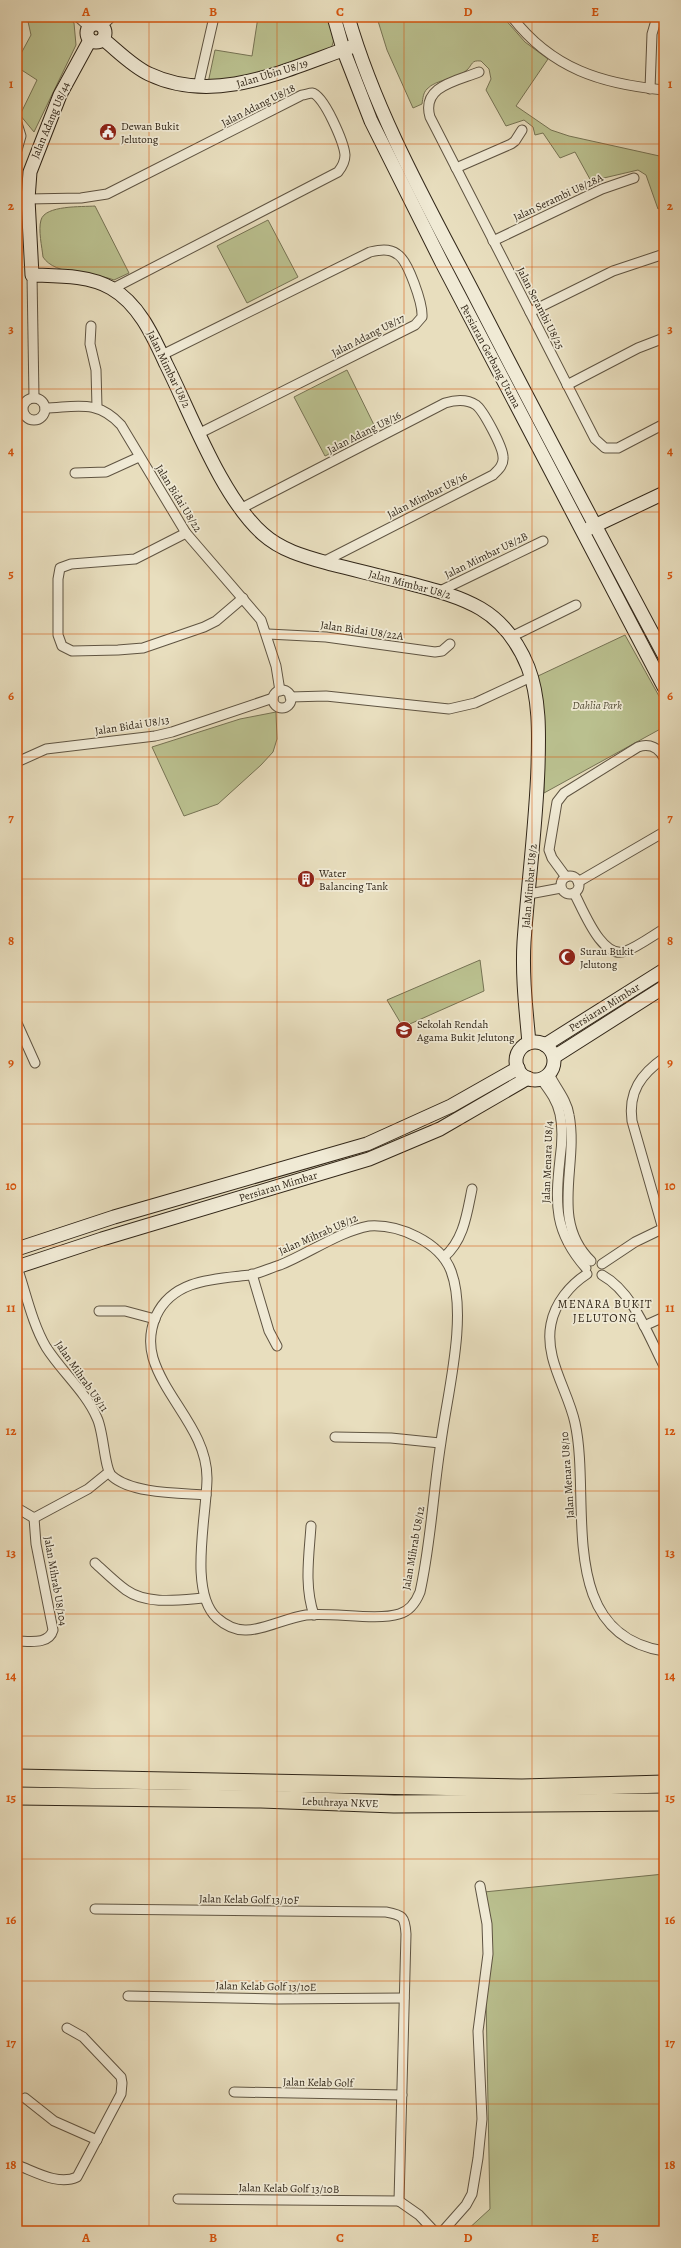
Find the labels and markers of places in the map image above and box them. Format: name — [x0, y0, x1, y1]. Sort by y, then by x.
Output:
place label: Dewan Bukit Jelutong — [121, 119, 180, 147]
public building icon: Dewan Bukit Jelutong — [98, 122, 118, 142]
place label: Water Balancing Tank — [318, 866, 389, 894]
building icon: Water Balancing Tank — [296, 869, 316, 889]
place label: Surau Bukit Jelutong — [580, 944, 634, 972]
mosque icon: Surau Bukit Jelutong — [557, 947, 577, 967]
place label: Sekolah Rendah Agama Bukit Jelutong — [416, 1017, 515, 1045]
school or university icon: Sekolah Rendah Agama Bukit Jelutong — [394, 1020, 414, 1040]

